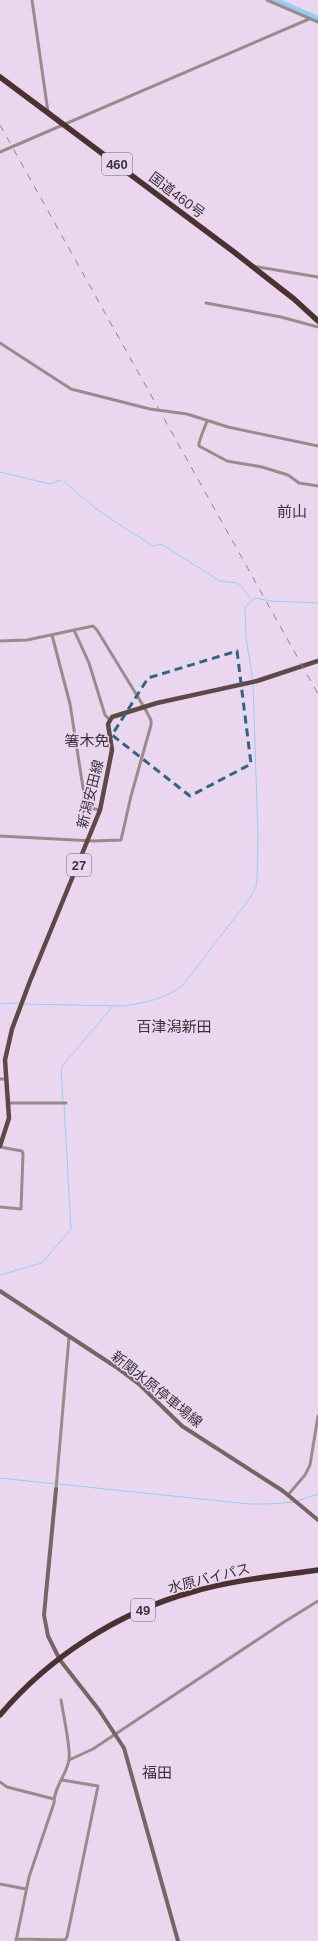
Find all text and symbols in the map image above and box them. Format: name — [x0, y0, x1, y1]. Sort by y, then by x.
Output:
road number: 460 — [102, 153, 132, 175]
street label: 国道460号 — [146, 169, 208, 221]
district label: 前山 — [277, 503, 307, 520]
district label: 箸木免 — [64, 732, 110, 749]
street label: 新潟安田線 — [74, 758, 106, 830]
road number: 27 — [67, 854, 91, 876]
district label: 百津潟新田 — [136, 1018, 212, 1035]
street label: 新関水原停車場線 — [108, 1348, 206, 1430]
street label: 水原バイパス — [166, 1560, 252, 1596]
road number: 49 — [131, 1599, 155, 1621]
district label: 福田 — [142, 1764, 172, 1781]

